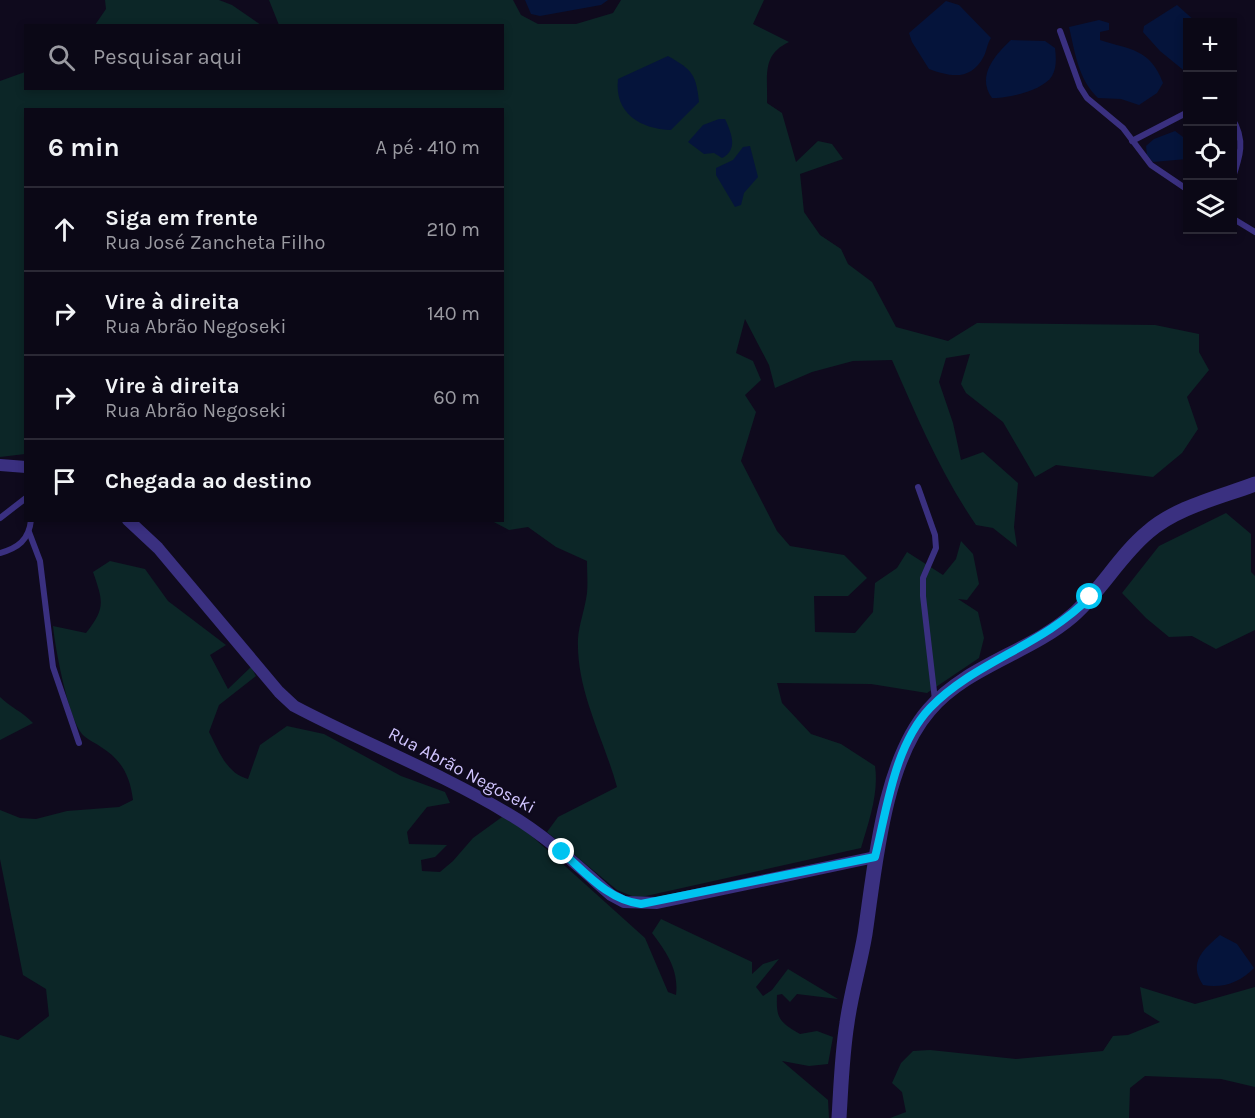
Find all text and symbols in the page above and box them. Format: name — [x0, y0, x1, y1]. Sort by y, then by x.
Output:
map controls — [1183, 18, 1237, 234]
button: + — [1183, 18, 1237, 72]
search box — [24, 24, 504, 90]
icon: search — [45, 41, 78, 74]
text: Pesquisar aqui — [93, 44, 242, 70]
button: − — [1183, 72, 1237, 126]
button: locate — [1183, 126, 1237, 180]
text: 6 min — [48, 132, 120, 163]
text: A pé · 410 m — [376, 136, 480, 159]
button: layers — [1183, 180, 1237, 234]
text: Siga em frente — [105, 205, 258, 231]
icon: ahead — [48, 213, 81, 246]
text: 210 m — [426, 218, 480, 241]
text: Rua José Zancheta Filho — [105, 231, 326, 254]
text: Vire à direita — [105, 289, 240, 315]
icon: right — [48, 297, 81, 330]
text: 140 m — [427, 302, 480, 325]
text: Rua Abrão Negoseki — [105, 315, 287, 338]
text: Vire à direita — [105, 373, 240, 399]
icon: right — [48, 381, 81, 414]
text: 60 m — [433, 386, 480, 409]
text: Rua Abrão Negoseki — [105, 399, 287, 422]
icon: arrive — [48, 465, 81, 498]
text: Chegada ao destino — [105, 468, 312, 494]
route start — [1076, 583, 1102, 609]
street label: Rua Abrão Negoseki — [385, 722, 539, 818]
route end — [548, 838, 574, 864]

